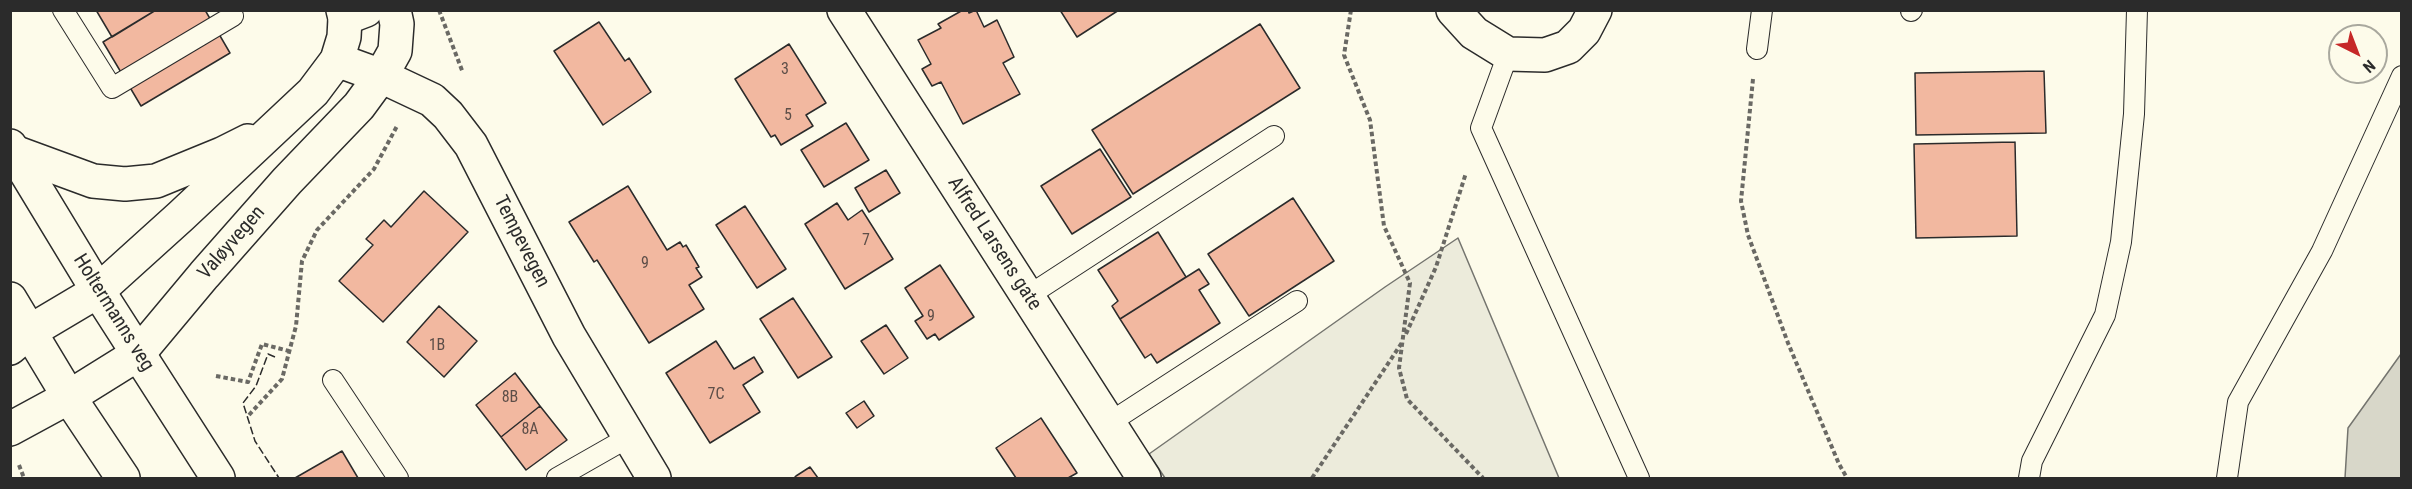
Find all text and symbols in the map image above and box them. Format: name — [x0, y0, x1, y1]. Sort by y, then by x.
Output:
north arrow — [2328, 24, 2388, 84]
text: N — [2359, 56, 2379, 77]
house number: 3 — [781, 60, 789, 80]
house number: 5 — [784, 106, 792, 126]
street label: Alfred Larsens gate — [942, 173, 1046, 315]
street label: Tempevegen — [488, 192, 554, 292]
street label: Valøyvegen — [193, 201, 271, 285]
house number: 7 — [862, 231, 870, 251]
street label: Holtermanns veg — [67, 250, 159, 376]
house number: 9 — [641, 254, 649, 274]
house number: 9 — [927, 307, 935, 327]
house number: 1B — [429, 336, 445, 356]
house number: 7C — [708, 385, 724, 405]
house number: 8B — [502, 388, 518, 408]
house number: 8A — [521, 420, 539, 440]

